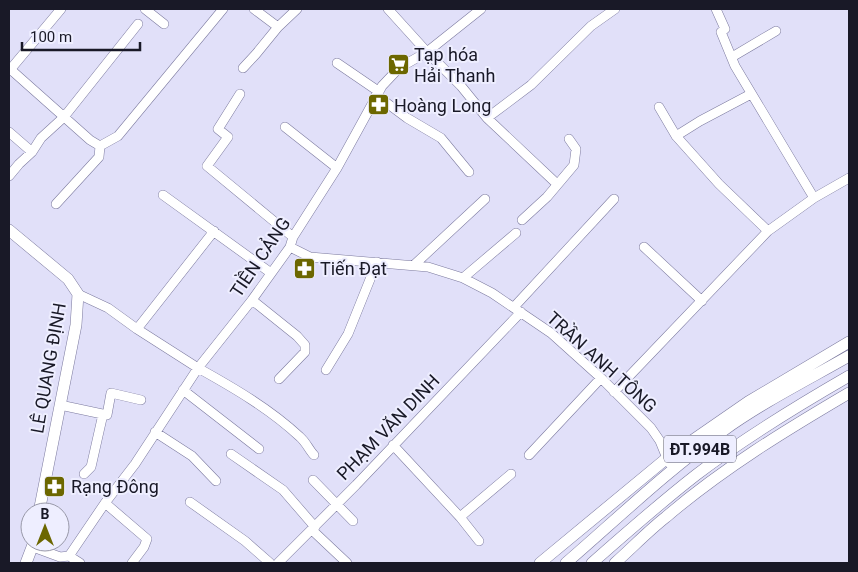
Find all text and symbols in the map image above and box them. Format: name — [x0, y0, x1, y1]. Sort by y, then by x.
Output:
scale bar — [22, 20, 140, 52]
text: 100 m — [30, 28, 72, 46]
place label: Tạp hóa Hải Thanh — [414, 44, 495, 86]
supermarket icon: Tạp hóa Hải Thanh — [386, 52, 410, 76]
pharmacy icon: Hoàng Long — [366, 93, 390, 117]
place label: Hoàng Long — [394, 95, 491, 116]
street label: TIỀN CẢNG — [225, 213, 294, 301]
pharmacy icon: Tiến Đạt — [292, 256, 316, 280]
place label: Tiến Đạt — [320, 258, 387, 279]
street label: LÊ QUANG ĐỊNH — [26, 301, 70, 435]
street label: TRẦN ANH TÔNG — [543, 306, 662, 417]
street label: PHẠM VĂN DINH — [332, 370, 444, 484]
road number: ĐT.994B — [664, 436, 736, 462]
pharmacy icon: Rạng Đông — [43, 474, 67, 498]
place label: Rạng Đông — [71, 476, 159, 497]
north arrow — [20, 502, 70, 552]
text: B — [41, 506, 50, 522]

